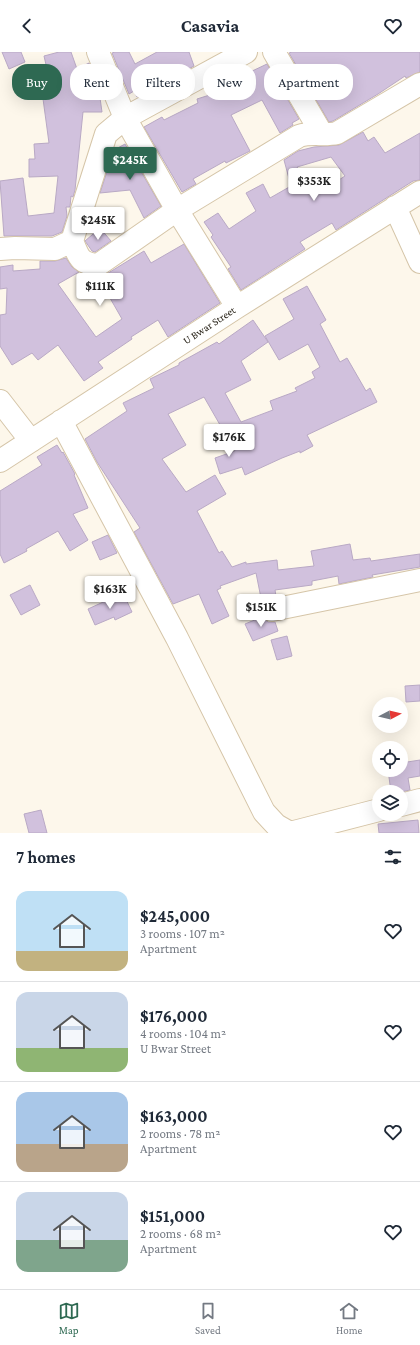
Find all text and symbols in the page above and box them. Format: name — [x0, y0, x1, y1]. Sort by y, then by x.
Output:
icon: back — [16, 15, 38, 37]
icon: heart — [382, 15, 404, 37]
text: Casavia — [181, 16, 239, 36]
chip: Buy — [12, 64, 62, 100]
chip: Rent — [70, 64, 123, 100]
chip: Filters — [131, 64, 195, 100]
chip: New — [203, 64, 256, 100]
chip: Apartment — [264, 64, 353, 100]
pin: $245K — [102, 147, 158, 181]
text: $245K — [113, 152, 147, 167]
pin: $353K — [286, 168, 342, 202]
text: $353K — [297, 173, 331, 188]
pin: $245K — [70, 207, 126, 241]
text: $245K — [81, 212, 115, 227]
pin: $111K — [72, 273, 128, 307]
text: $111K — [85, 278, 115, 293]
street label: U Bwar Street — [181, 303, 238, 346]
pin: $176K — [201, 424, 257, 458]
text: $176K — [213, 429, 245, 444]
pin: $163K — [82, 576, 138, 610]
text: $163K — [94, 581, 126, 596]
pin: $151K — [233, 594, 289, 628]
text: $151K — [246, 599, 276, 614]
north arrow — [372, 697, 408, 733]
map controls — [372, 697, 408, 821]
button: locate — [372, 741, 408, 777]
button: layers — [372, 785, 408, 821]
icon: filters — [382, 846, 404, 868]
text: 7 homes — [16, 848, 75, 867]
icon: home — [48, 907, 96, 955]
text: $245,000 — [140, 907, 210, 926]
icon: heart — [382, 920, 404, 942]
text: 3 rooms · 107 m² — [140, 926, 225, 941]
text: Apartment — [140, 941, 197, 956]
text: $176,000 — [140, 1007, 208, 1026]
icon: home — [48, 1008, 96, 1056]
icon: heart — [382, 1021, 404, 1043]
text: 4 rooms · 104 m² — [140, 1026, 226, 1041]
text: U Bwar Street — [140, 1041, 211, 1056]
text: $163,000 — [140, 1107, 208, 1126]
icon: home — [48, 1108, 96, 1156]
icon: heart — [382, 1121, 404, 1143]
text: 2 rooms · 78 m² — [140, 1126, 220, 1141]
text: Apartment — [140, 1141, 197, 1156]
text: $151,000 — [140, 1207, 205, 1226]
icon: home — [48, 1208, 96, 1256]
icon: heart — [382, 1221, 404, 1243]
text: 2 rooms · 68 m² — [140, 1226, 221, 1241]
text: Apartment — [140, 1241, 197, 1256]
tab: Map — [58, 1300, 80, 1336]
tab: Saved — [195, 1300, 221, 1336]
tab: Home — [336, 1300, 362, 1336]

